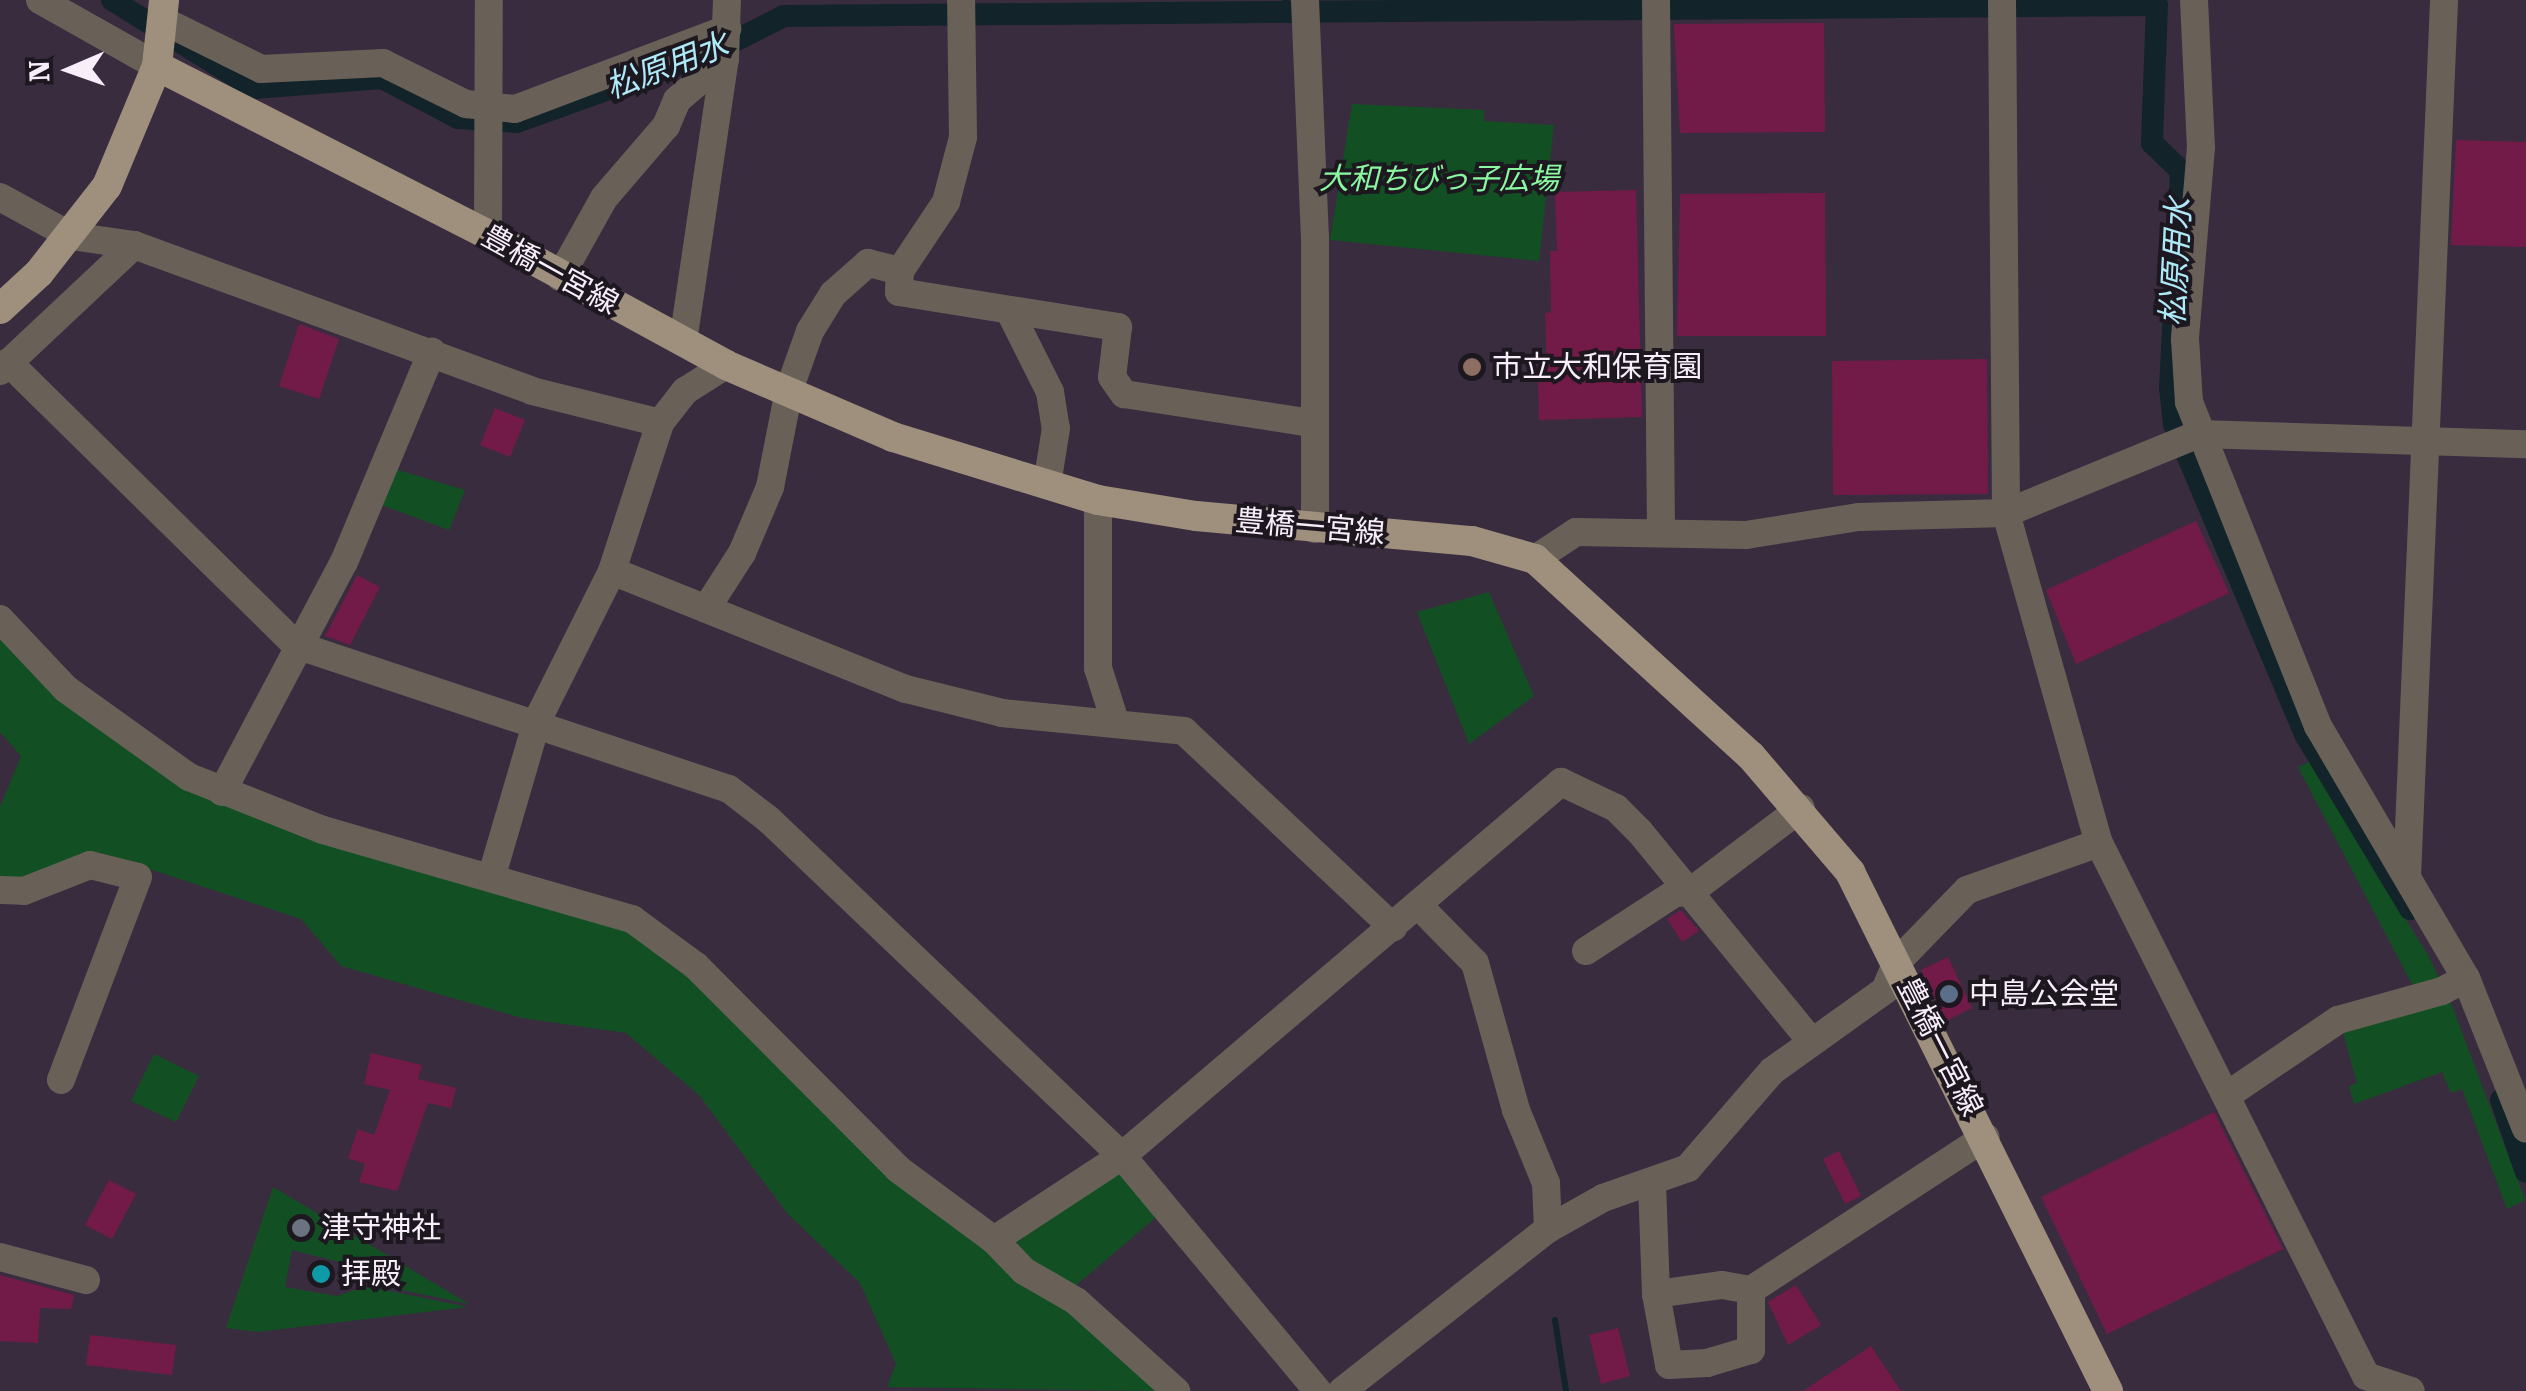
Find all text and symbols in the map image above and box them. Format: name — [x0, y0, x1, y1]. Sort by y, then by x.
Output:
north arrow — [20, 20, 120, 120]
water label: 松原用水 — [600, 25, 734, 107]
text: N — [23, 60, 56, 82]
park label: 大和ちびっ子広場 — [1319, 161, 1559, 197]
water label: 松原用水 — [2153, 197, 2199, 327]
street label: 豊橋一宮線 — [476, 218, 624, 322]
place label: 市立大和保育園 — [1492, 349, 1702, 385]
marker: 市立大和保育園 — [1461, 356, 1483, 378]
street label: 豊橋一宮線 — [1234, 503, 1386, 551]
street label: 豊橋一宮線 — [1890, 972, 1990, 1122]
place label: 中島公会堂 — [1969, 976, 2119, 1012]
marker: 中島公会堂 — [1938, 983, 1960, 1005]
place label: 津守神社 — [321, 1210, 441, 1246]
marker: 津守神社 — [290, 1217, 312, 1239]
place label: 拝殿 — [341, 1256, 401, 1292]
marker: 拝殿 — [310, 1263, 332, 1285]

